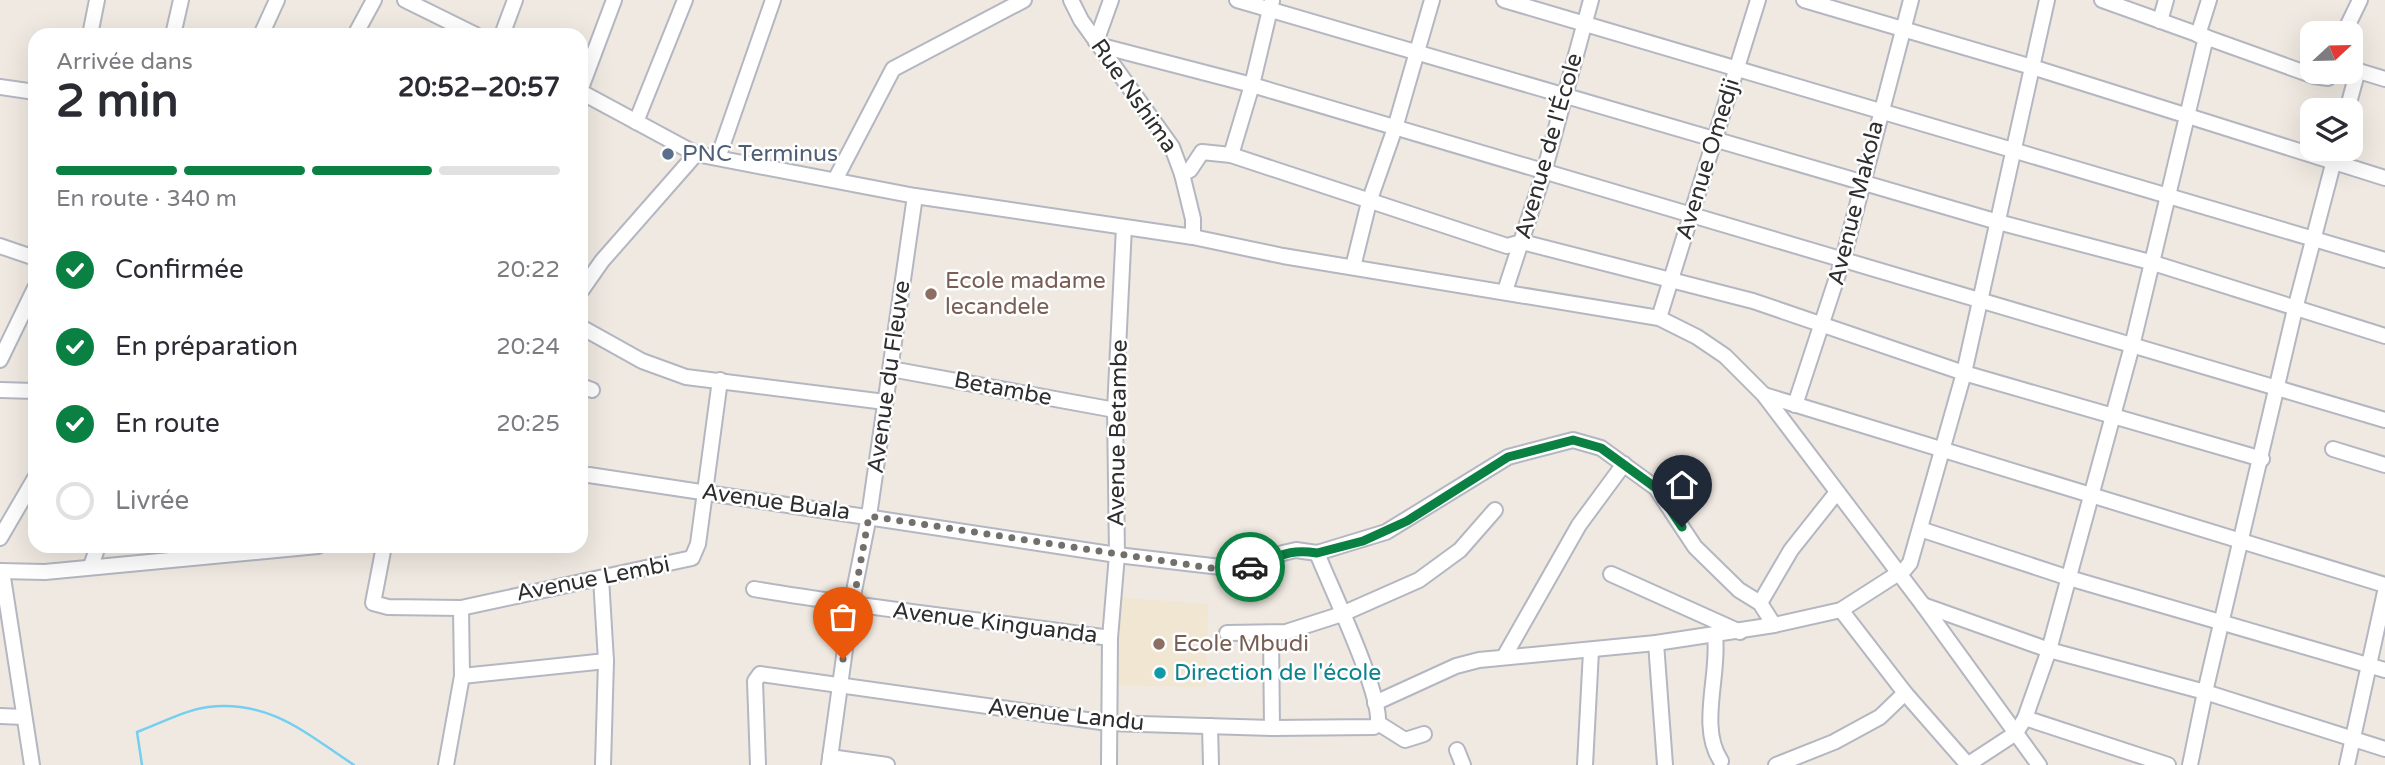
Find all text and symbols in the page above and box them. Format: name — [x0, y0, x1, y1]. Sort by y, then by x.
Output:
north arrow — [2300, 21, 2362, 84]
map controls — [2300, 21, 2363, 161]
street label: Rue Nshima — [1085, 34, 1183, 158]
text: Arrivée dans — [56, 48, 193, 76]
street label: Avenue de l'École — [1509, 50, 1589, 242]
text: 20:52–20:57 — [398, 72, 560, 103]
text: 2 min — [56, 74, 179, 129]
street label: Avenue Omedji — [1670, 75, 1746, 243]
button: layers — [2300, 98, 2363, 161]
street label: Avenue Makola — [1822, 118, 1890, 288]
place label: PNC Terminus — [682, 140, 838, 168]
marker: PNC Terminus — [660, 146, 676, 162]
text: En route · 340 m — [56, 185, 237, 213]
icon: check — [56, 251, 94, 289]
text: Confirmée — [115, 254, 244, 285]
text: 20:22 — [496, 256, 560, 284]
place label: Ecole madame lecandele — [945, 267, 1106, 321]
street label: Avenue du Fleuve — [862, 279, 916, 475]
marker: Ecole madame lecandele — [923, 286, 939, 302]
icon: check — [56, 328, 94, 366]
text: En préparation — [115, 331, 298, 362]
text: 20:24 — [496, 333, 560, 361]
street label: Avenue Betambe — [1102, 339, 1134, 527]
street label: Betambe — [952, 366, 1054, 412]
icon: check — [56, 405, 94, 443]
text: En route — [115, 408, 220, 439]
text: 20:25 — [496, 410, 560, 438]
pin — [1652, 455, 1712, 527]
icon: home — [1663, 466, 1701, 504]
street label: Avenue Buala — [700, 478, 852, 526]
text: Livrée — [115, 485, 189, 516]
courier — [1215, 532, 1285, 602]
icon: car — [1231, 548, 1269, 586]
street label: Avenue Lembi — [514, 550, 672, 608]
pin — [813, 587, 873, 659]
street label: Avenue Kinguanda — [891, 597, 1099, 649]
icon: bag — [824, 598, 862, 636]
place label: Ecole Mbudi — [1173, 630, 1309, 658]
marker: Ecole Mbudi — [1151, 636, 1167, 652]
place label: Direction de l'école — [1174, 659, 1381, 687]
marker: Direction de l'école — [1152, 665, 1168, 681]
street label: Avenue Landu — [986, 693, 1146, 737]

